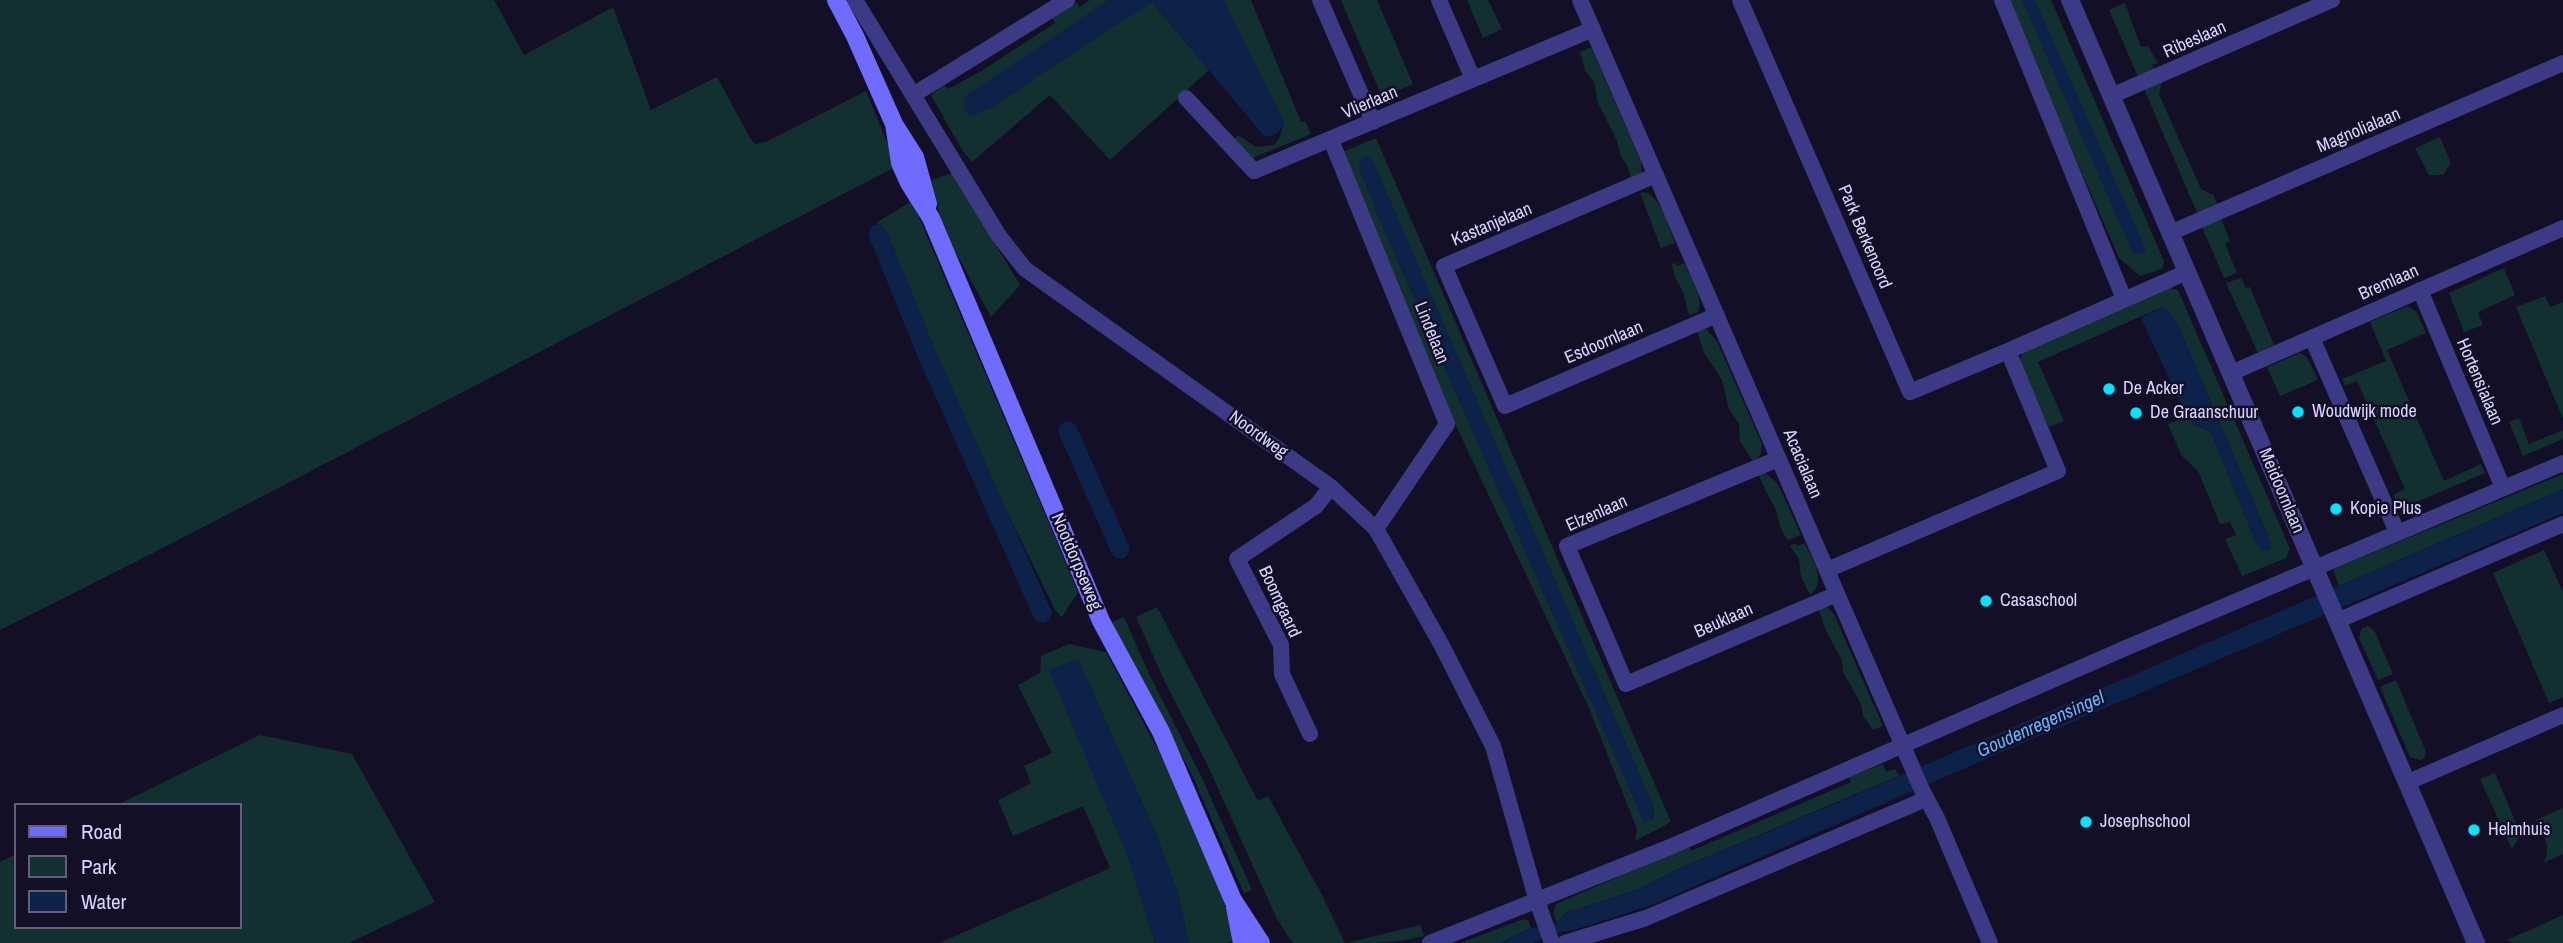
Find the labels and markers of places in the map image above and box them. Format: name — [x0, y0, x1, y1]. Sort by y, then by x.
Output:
place label: De Acker — [2123, 378, 2184, 400]
marker: De Acker — [2101, 381, 2117, 397]
place label: Woudwijk mode — [2312, 401, 2417, 423]
place label: De Graanschuur — [2150, 402, 2258, 424]
marker: Woudwijk mode — [2290, 404, 2306, 420]
marker: De Graanschuur — [2128, 405, 2144, 421]
place label: Kopie Plus — [2350, 498, 2421, 520]
marker: Kopie Plus — [2328, 501, 2344, 517]
place label: Casaschool — [2000, 590, 2077, 612]
marker: Casaschool — [1978, 593, 1994, 609]
place label: Josephschool — [2100, 811, 2190, 833]
marker: Josephschool — [2078, 814, 2094, 830]
place label: Helmhuis — [2488, 819, 2550, 841]
marker: Helmhuis — [2466, 822, 2482, 838]

